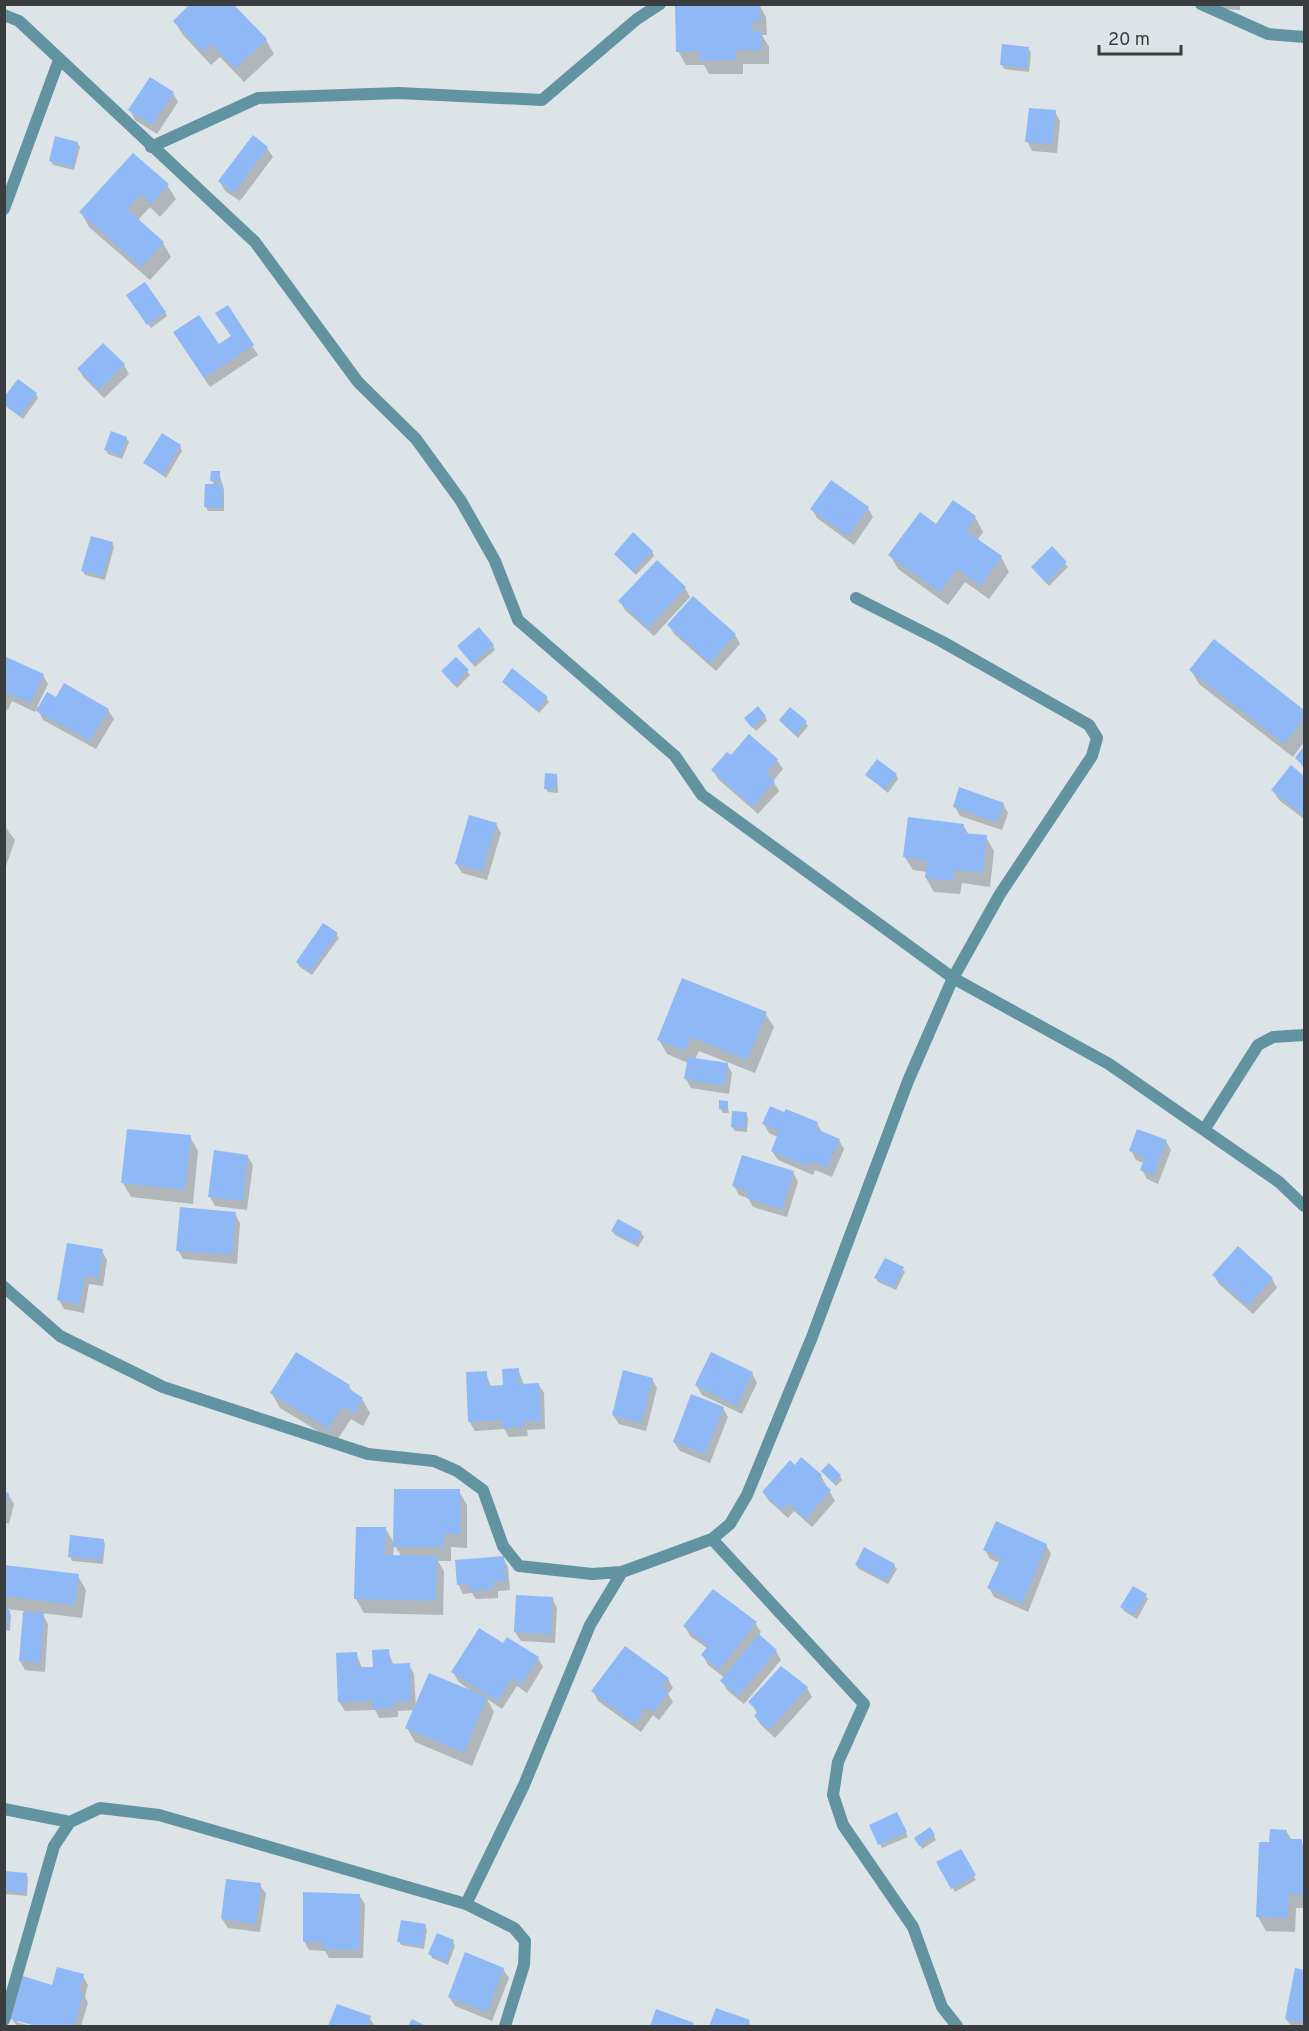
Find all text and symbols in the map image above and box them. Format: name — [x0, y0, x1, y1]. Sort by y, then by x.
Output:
scale bar — [1099, 18, 1182, 56]
text: 20 m — [1108, 29, 1150, 52]

